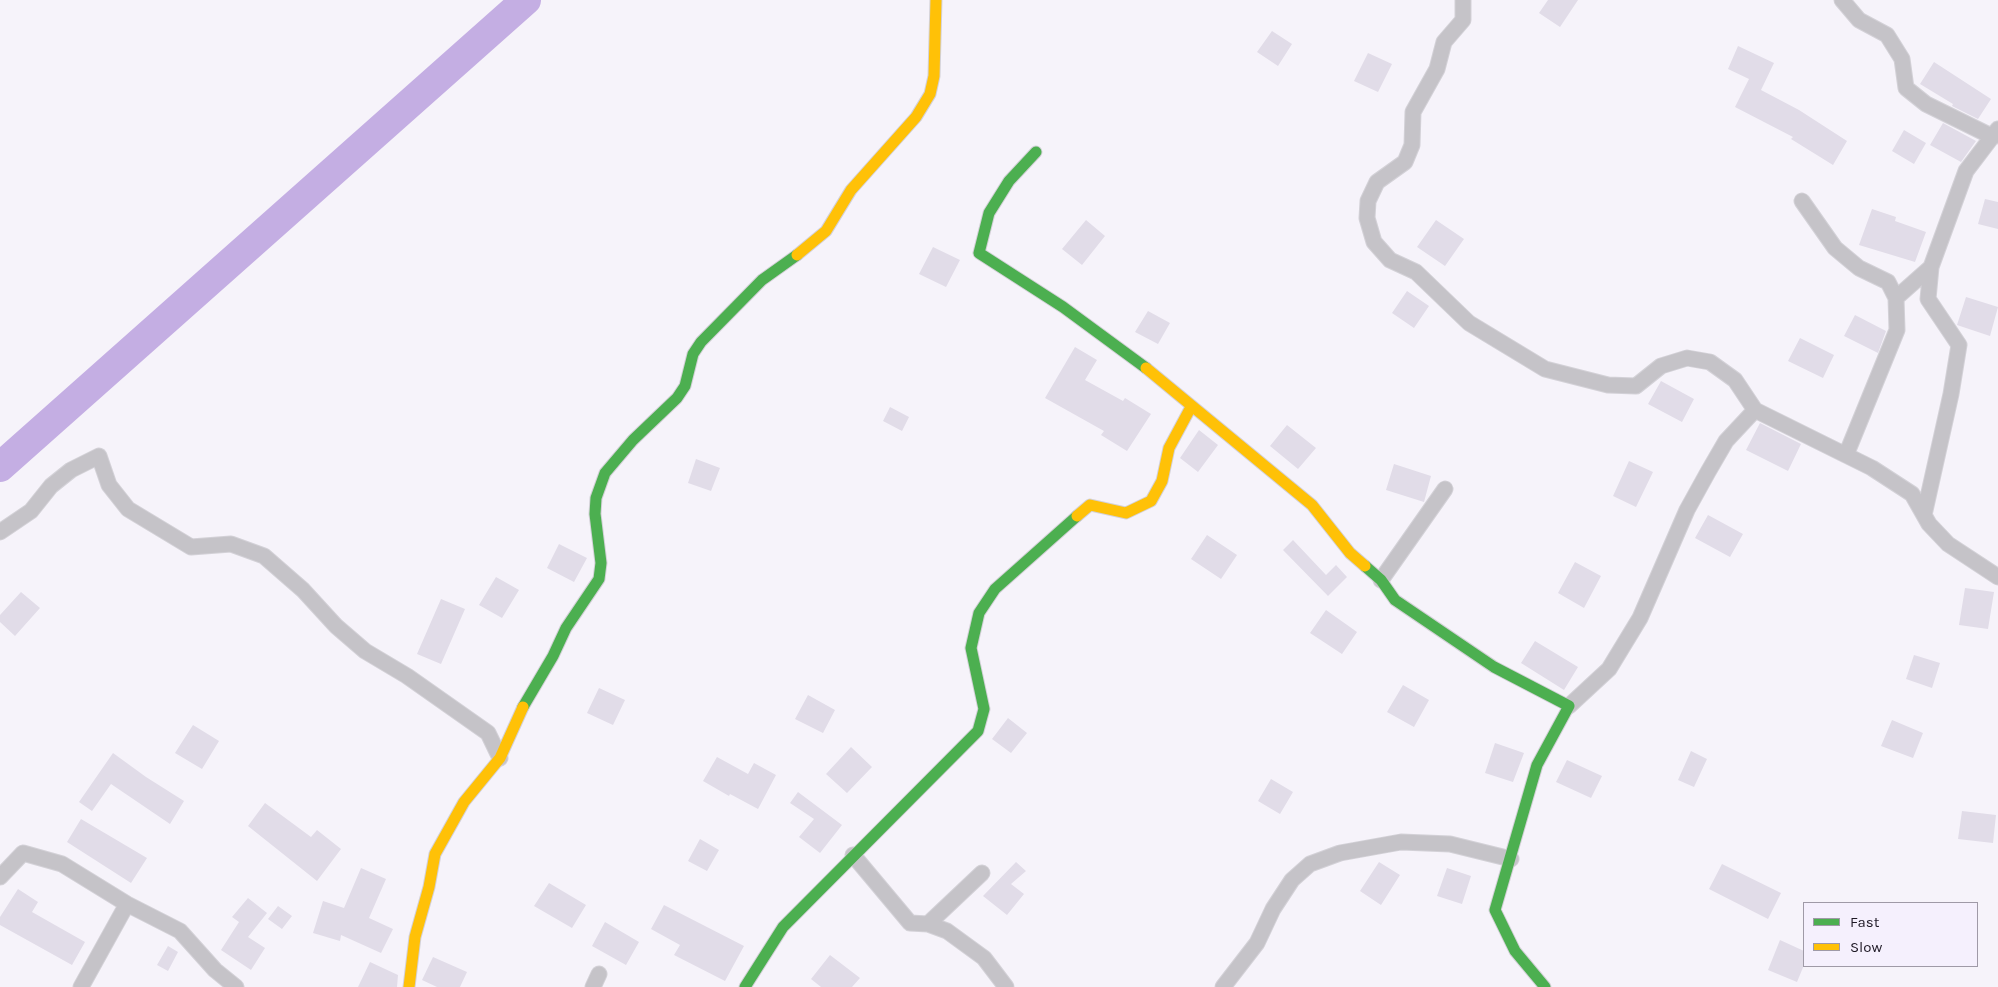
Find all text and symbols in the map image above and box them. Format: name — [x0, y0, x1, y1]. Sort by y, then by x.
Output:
legend — [1803, 902, 1978, 967]
text: Fast — [1850, 913, 1879, 931]
text: Slow — [1850, 938, 1882, 956]

